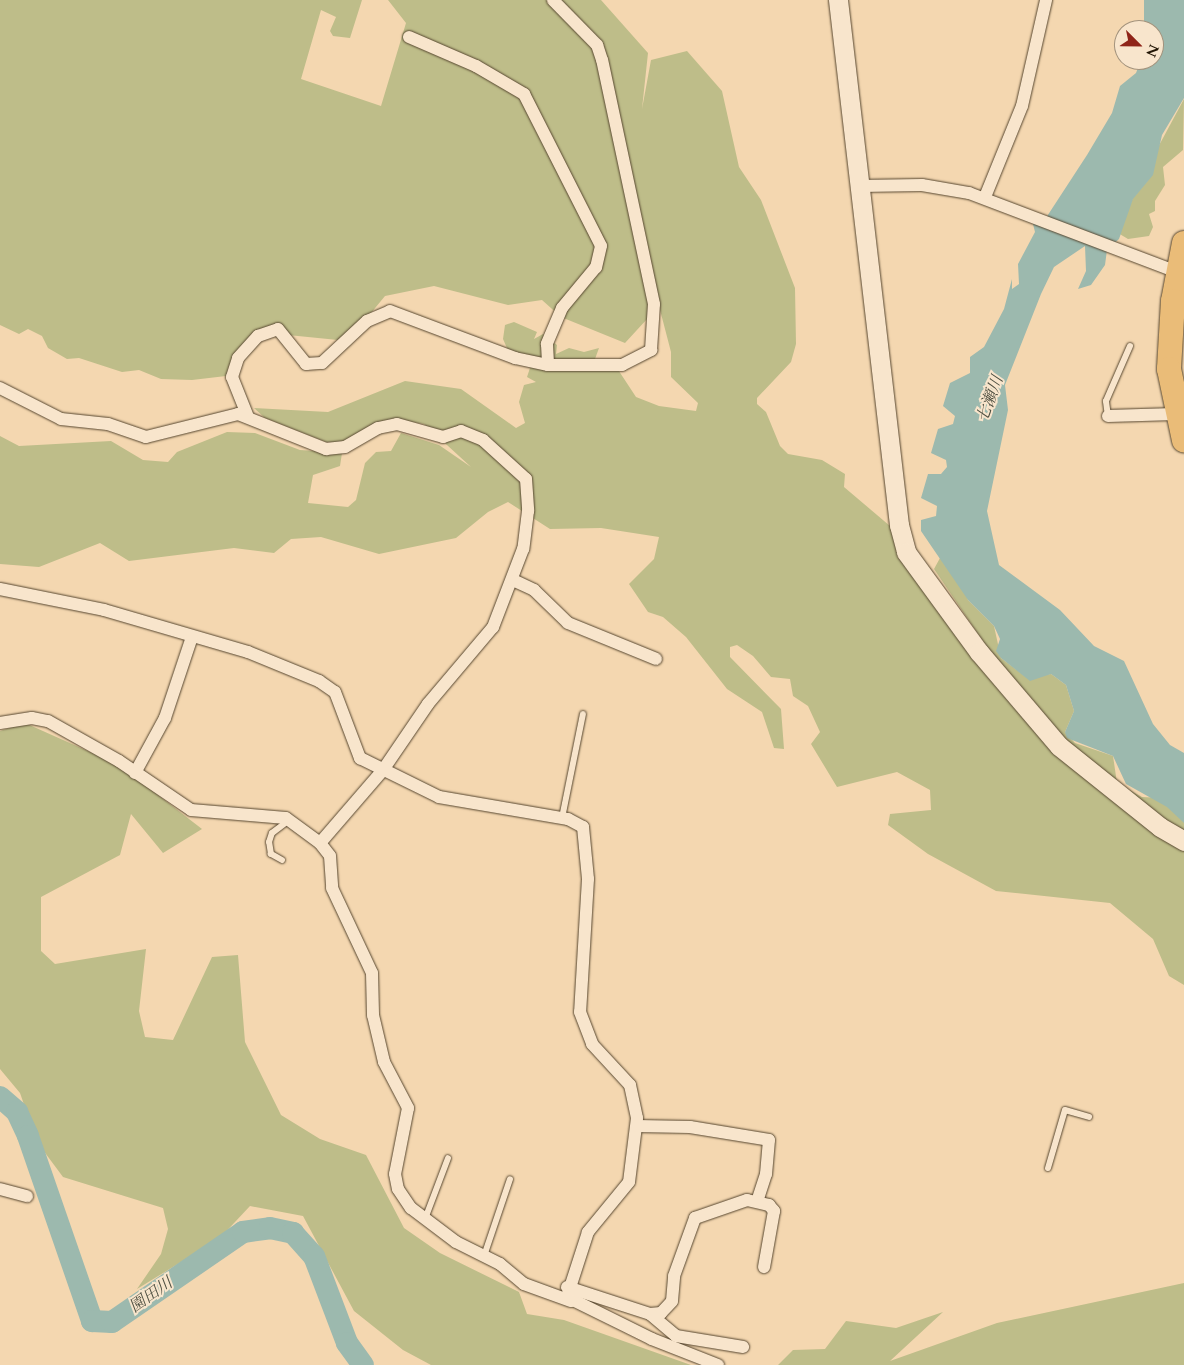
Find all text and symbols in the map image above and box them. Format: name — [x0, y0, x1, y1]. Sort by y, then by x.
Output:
north arrow — [1114, 20, 1164, 70]
text: N — [1141, 41, 1163, 60]
water label: 七瀬川 — [973, 373, 1007, 425]
water label: 園田川 — [126, 1273, 176, 1317]

